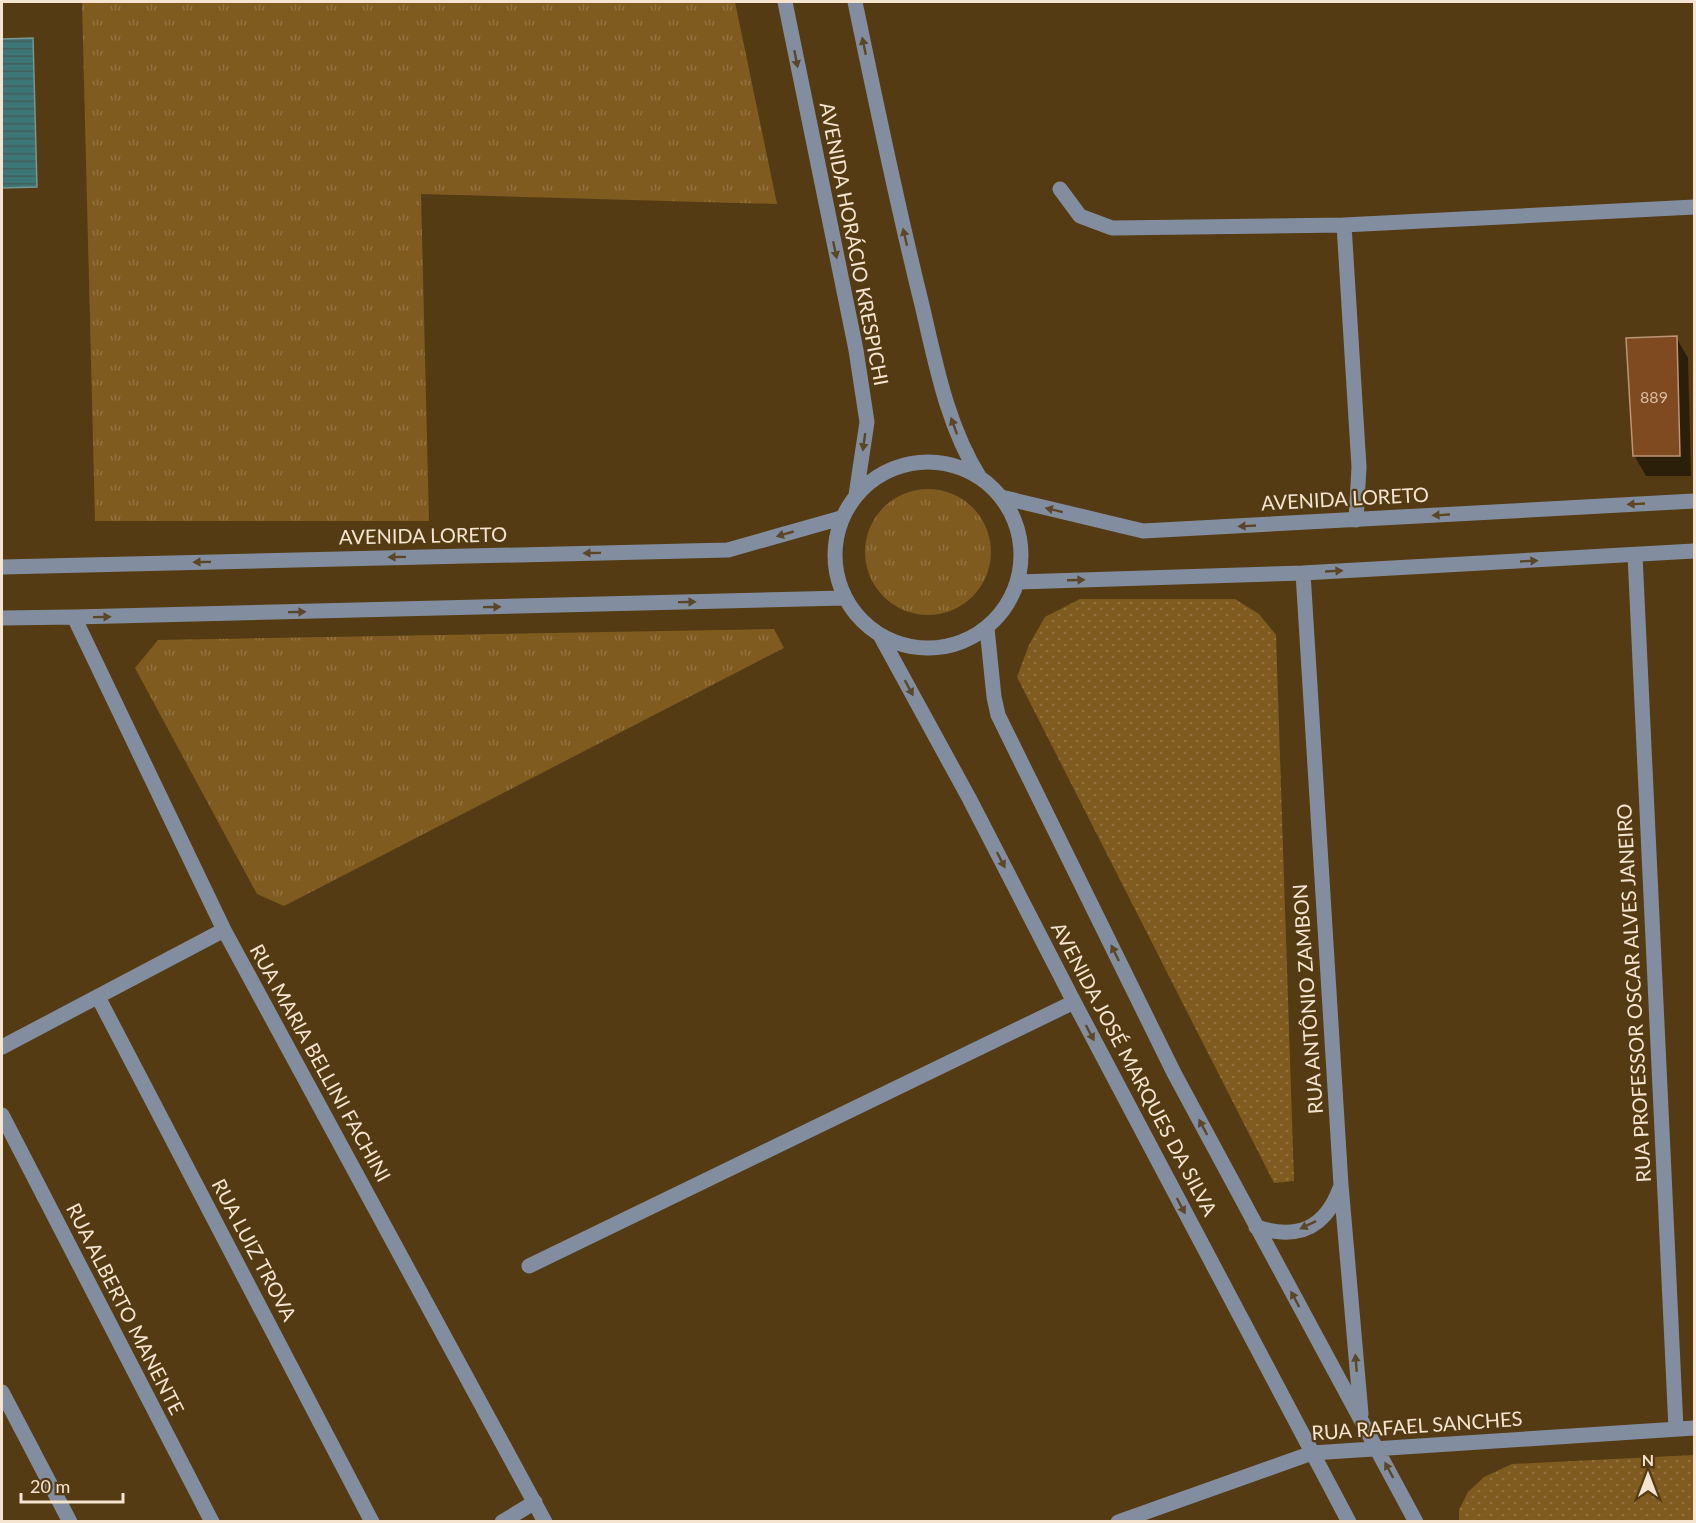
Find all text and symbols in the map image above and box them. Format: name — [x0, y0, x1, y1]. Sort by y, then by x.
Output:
one-way arrow — [859, 37, 868, 56]
one-way arrow — [792, 50, 801, 69]
street label: AVENIDA HORÁCIO KRESPICHI — [816, 100, 894, 388]
one-way arrow — [900, 227, 909, 246]
one-way arrow — [831, 241, 841, 259]
house number: 889 — [1640, 387, 1668, 406]
one-way arrow — [949, 417, 959, 435]
one-way arrow — [859, 432, 868, 451]
street label: AVENIDA LORETO — [1260, 482, 1430, 514]
one-way arrow — [1627, 499, 1646, 509]
one-way arrow — [1045, 504, 1064, 514]
one-way arrow — [1432, 510, 1451, 520]
one-way arrow — [1237, 521, 1256, 530]
street label: AVENIDA LORETO — [339, 522, 507, 548]
one-way arrow — [776, 530, 794, 539]
one-way arrow — [582, 548, 601, 558]
one-way arrow — [387, 553, 406, 562]
one-way arrow — [1520, 556, 1539, 565]
one-way arrow — [193, 557, 212, 567]
one-way arrow — [1325, 567, 1344, 576]
one-way arrow — [1067, 575, 1086, 584]
one-way arrow — [677, 598, 696, 607]
one-way arrow — [482, 602, 501, 612]
one-way arrow — [287, 607, 306, 617]
one-way arrow — [92, 612, 111, 621]
one-way arrow — [904, 680, 914, 697]
street label: RUA PROFESSOR OSCAR ALVES JANEIRO — [1611, 803, 1655, 1183]
one-way arrow — [996, 852, 1006, 869]
street label: RUA ANTÔNIO ZAMBON — [1287, 883, 1327, 1115]
street label: AVENIDA JOSÉ MARQUES DA SILVA — [1047, 918, 1223, 1220]
street label: RUA MARIA BELLINI FACHINI — [245, 939, 396, 1186]
one-way arrow — [1110, 944, 1120, 961]
one-way arrow — [1085, 1025, 1095, 1042]
one-way arrow — [1198, 1118, 1208, 1135]
street label: RUA LUIZ TROVA — [207, 1174, 303, 1325]
one-way arrow — [1176, 1197, 1186, 1214]
street label: RUA ALBERTO MANENTE — [62, 1199, 190, 1418]
one-way arrow — [1299, 1220, 1317, 1230]
one-way arrow — [1290, 1290, 1300, 1307]
one-way arrow — [1351, 1354, 1361, 1373]
street label: RUA RAFAEL SANCHES — [1311, 1406, 1523, 1444]
north arrow — [1618, 1445, 1678, 1505]
text: N — [1642, 1450, 1654, 1469]
one-way arrow — [1384, 1461, 1394, 1478]
scale bar — [21, 1466, 123, 1504]
text: 20 m — [30, 1475, 70, 1497]

